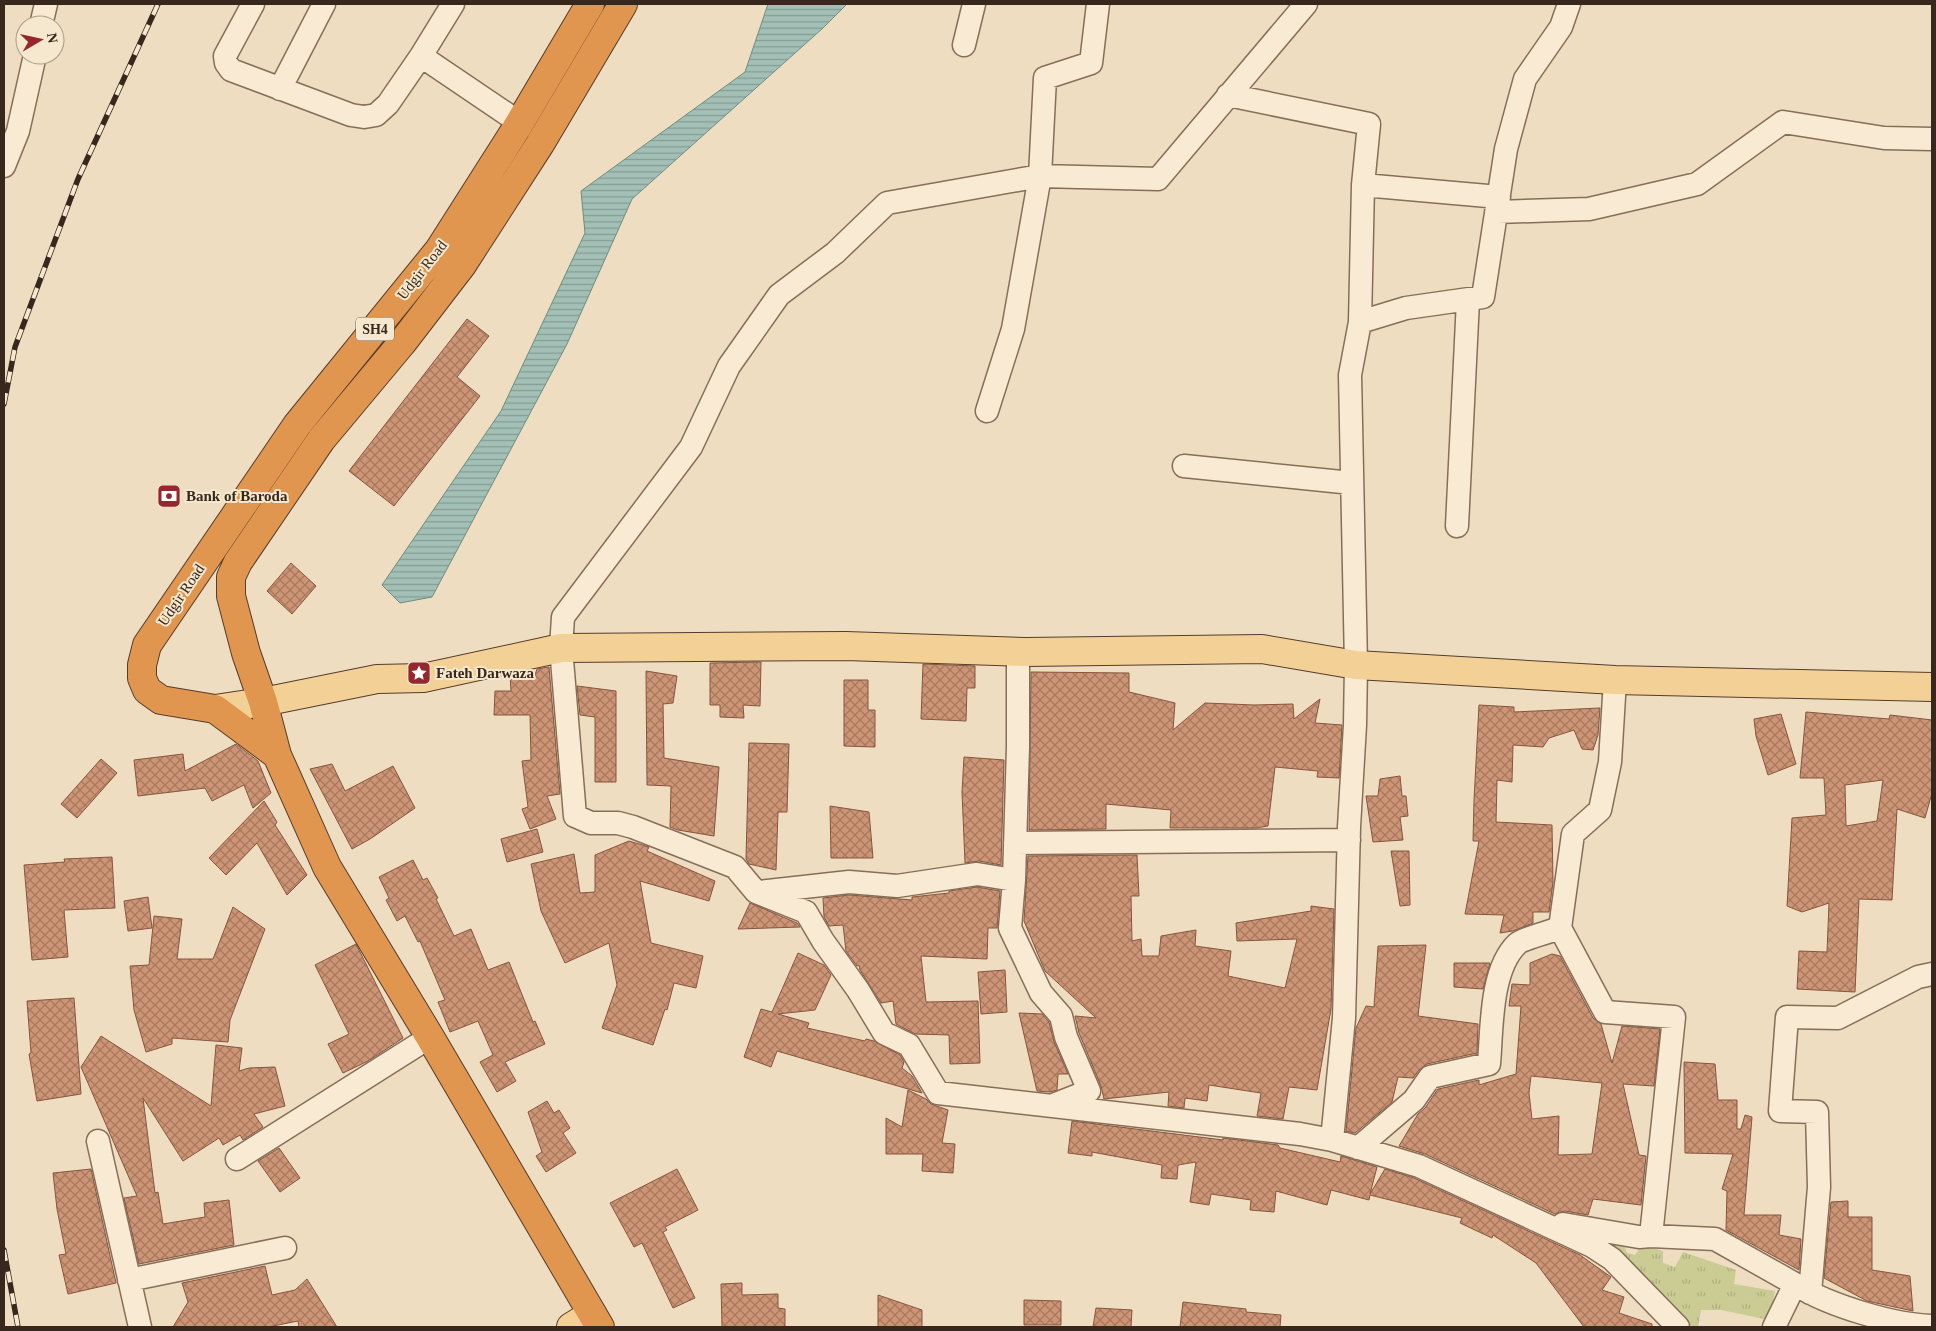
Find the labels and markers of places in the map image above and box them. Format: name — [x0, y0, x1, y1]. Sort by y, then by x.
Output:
bank icon: Bank of Baroda — [156, 483, 182, 509]
place label: Bank of Baroda — [186, 488, 288, 504]
place icon: Fateh Darwaza — [406, 660, 432, 686]
place label: Fateh Darwaza — [436, 665, 534, 681]

